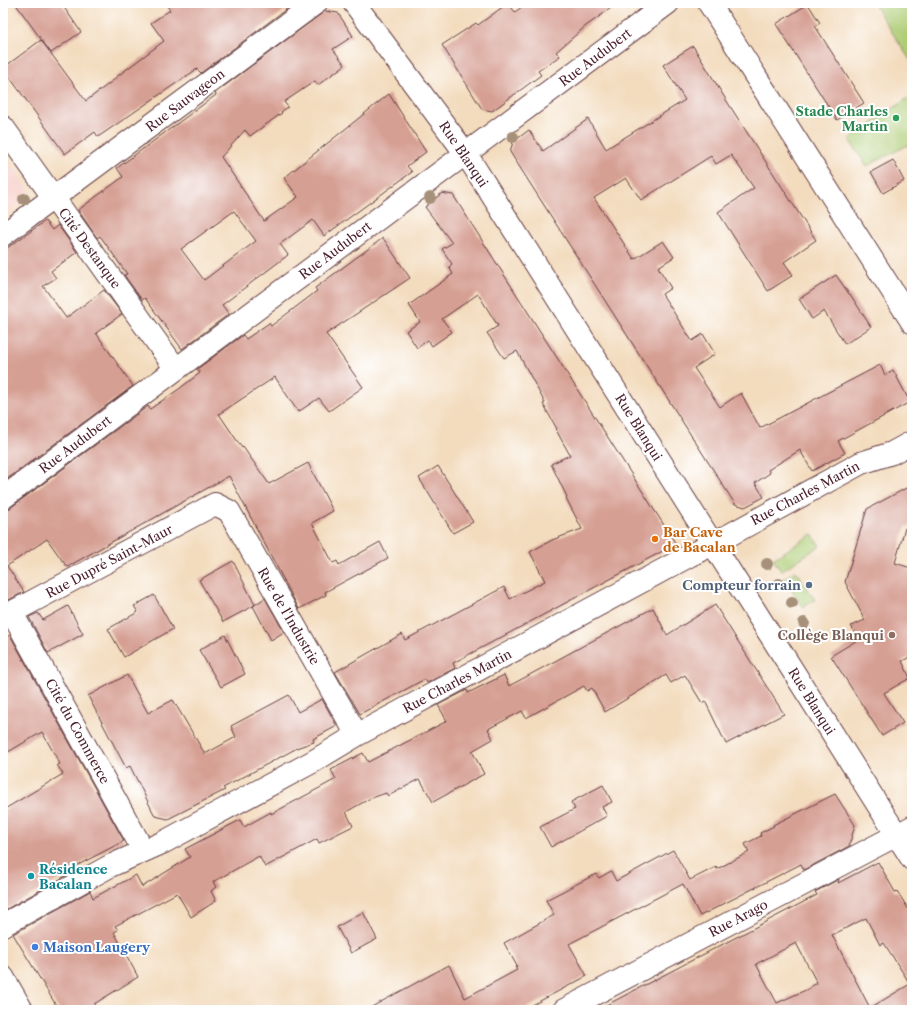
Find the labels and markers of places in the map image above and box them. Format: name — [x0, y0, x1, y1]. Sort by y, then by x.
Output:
place label: Stade Charles Martin — [796, 103, 888, 134]
marker: Stade Charles Martin — [891, 113, 901, 123]
place label: Bar Cave de Bacalan — [663, 524, 736, 555]
marker: Bar Cave de Bacalan — [650, 534, 660, 544]
place label: Compteur forrain — [682, 577, 801, 593]
marker: Compteur forrain — [804, 580, 814, 590]
place label: Collège Blanqui — [778, 627, 884, 643]
marker: Collège Blanqui — [887, 630, 897, 640]
place label: Résidence Bacalan — [39, 861, 108, 892]
marker: Résidence Bacalan — [26, 871, 36, 881]
place label: Maison Laugery — [43, 939, 151, 955]
marker: Maison Laugery — [30, 942, 40, 952]

